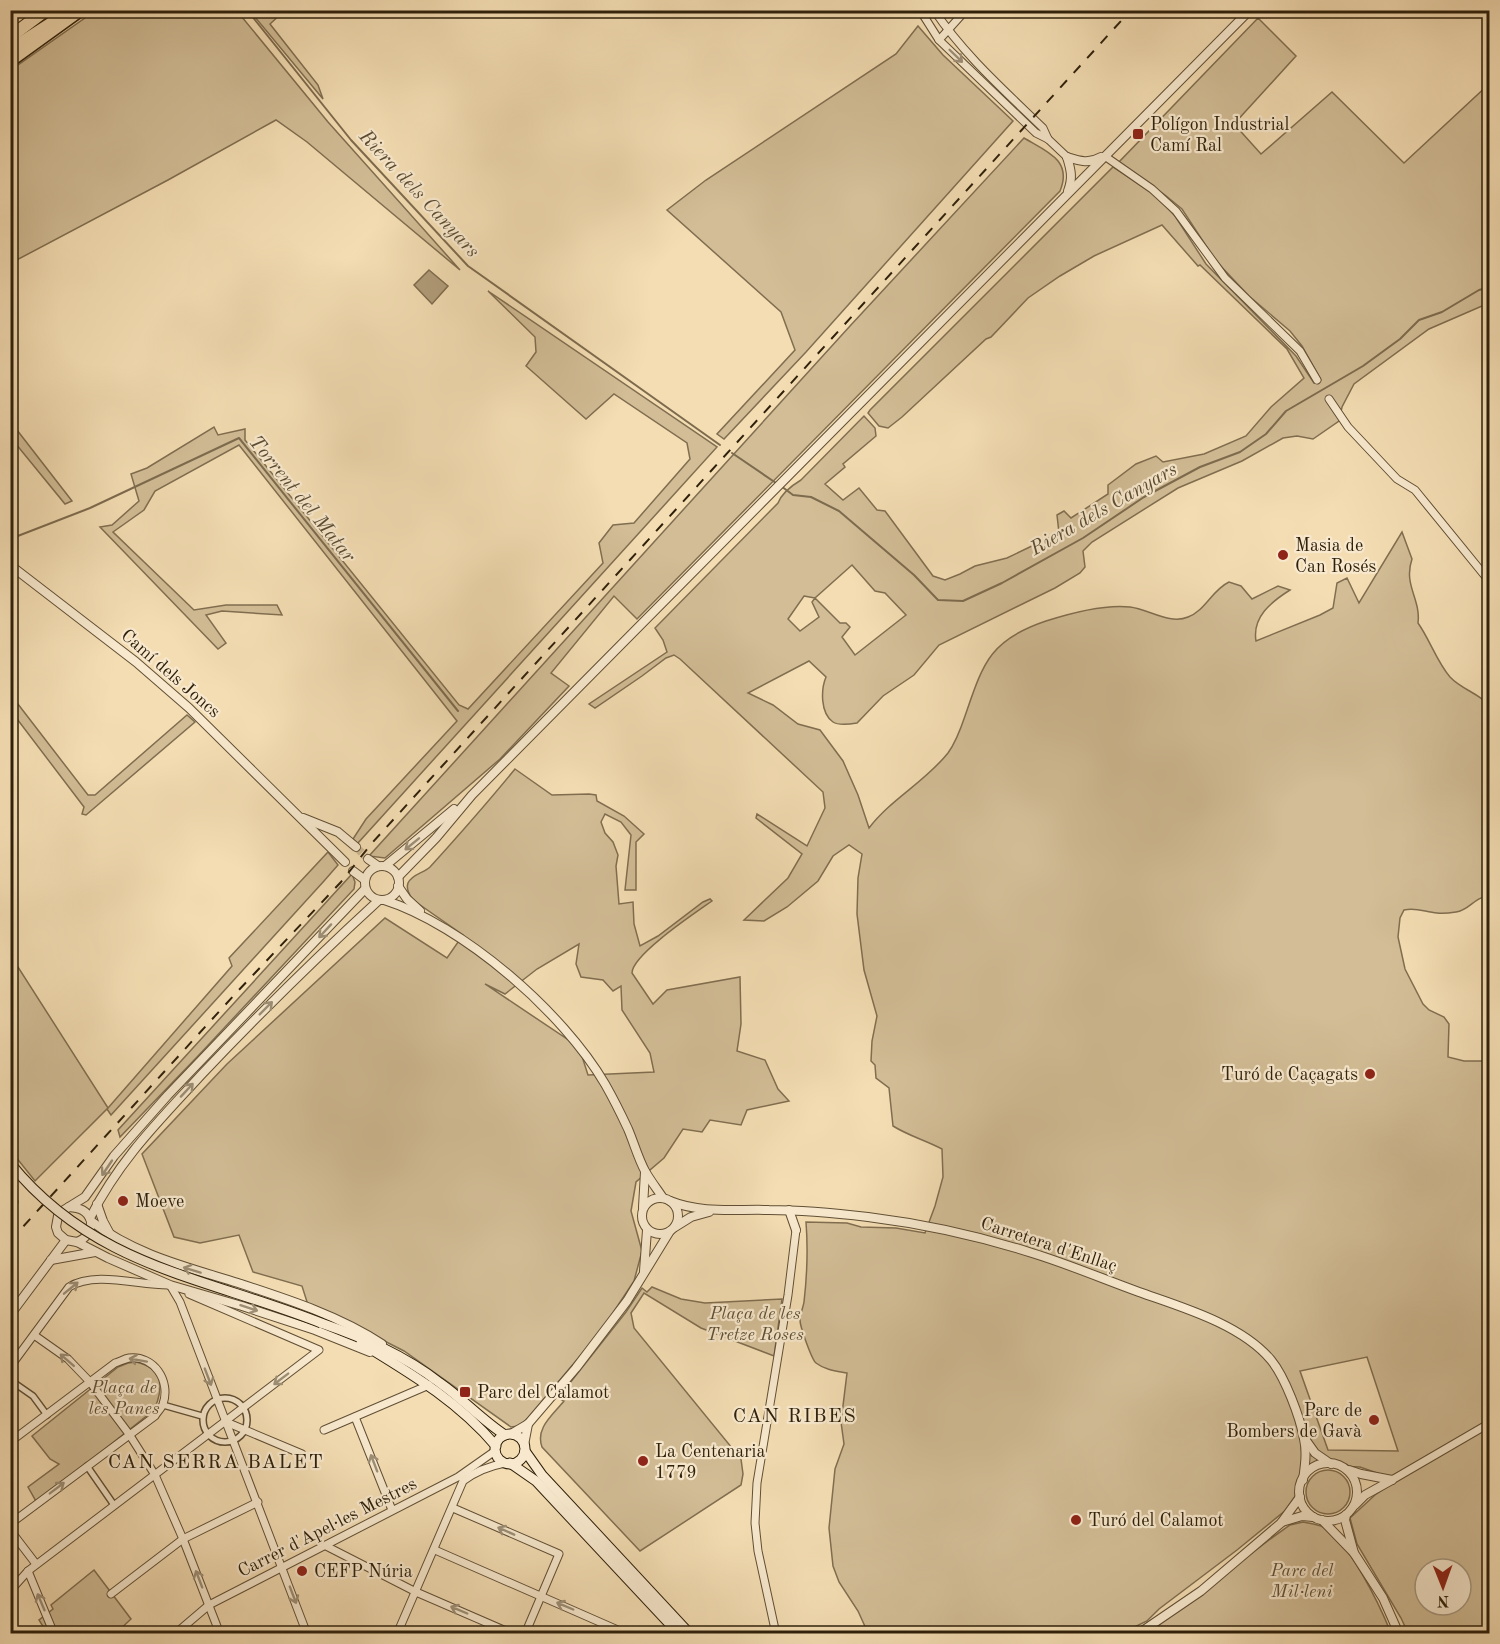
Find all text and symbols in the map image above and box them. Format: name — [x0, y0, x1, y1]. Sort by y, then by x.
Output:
one-way arrow — [949, 48, 964, 63]
place label: Polígon Industrial Camí Ral — [1150, 116, 1289, 155]
water label: Riera dels Canyars — [354, 126, 483, 262]
marker: Polígon Industrial Camí Ral — [1131, 127, 1145, 141]
water label: Torrent del Matar — [244, 432, 359, 567]
water label: Riera dels Canyars — [1026, 459, 1181, 560]
place label: Masia de Can Rosés — [1295, 537, 1377, 576]
marker: Masia de Can Rosés — [1276, 548, 1290, 562]
street label: Camí dels Joncs — [117, 626, 223, 722]
one-way arrow — [405, 837, 420, 851]
one-way arrow — [318, 924, 332, 939]
one-way arrow — [259, 1001, 274, 1016]
place label: Turó de Caçagats — [1221, 1066, 1358, 1084]
marker: Turó de Caçagats — [1363, 1067, 1377, 1081]
one-way arrow — [180, 1083, 194, 1098]
one-way arrow — [101, 1159, 113, 1176]
place label: Moeve — [135, 1193, 184, 1211]
marker: Moeve — [116, 1194, 130, 1208]
street label: Carretera d'Enllaç — [978, 1214, 1119, 1276]
one-way arrow — [183, 1264, 202, 1275]
one-way arrow — [63, 1281, 79, 1294]
one-way arrow — [239, 1303, 258, 1314]
park label: Plaça de les Tretze Roses — [706, 1305, 804, 1344]
one-way arrow — [60, 1353, 75, 1367]
one-way arrow — [129, 1355, 148, 1366]
one-way arrow — [204, 1368, 215, 1386]
one-way arrow — [274, 1373, 290, 1386]
park label: Plaça de les Panes — [88, 1379, 160, 1418]
place label: Parc del Calamot — [477, 1384, 609, 1402]
marker: Parc del Calamot — [458, 1385, 472, 1399]
place label: Parc de Bombers de Gavà — [1226, 1402, 1362, 1441]
district label: CAN RIBES — [733, 1407, 857, 1427]
marker: Parc de Bombers de Gavà — [1367, 1413, 1381, 1427]
place label: La Centenaria 1779 — [655, 1443, 765, 1482]
district label: CAN SERRA BALET — [108, 1453, 324, 1473]
marker: La Centenaria 1779 — [636, 1454, 650, 1468]
one-way arrow — [368, 1455, 379, 1473]
street label: Carrer d'Apel·les Mestres — [235, 1475, 420, 1581]
one-way arrow — [49, 1482, 65, 1495]
place label: Turó del Calamot — [1088, 1512, 1224, 1530]
marker: Turó del Calamot — [1069, 1513, 1083, 1527]
one-way arrow — [497, 1525, 515, 1536]
north arrow — [1413, 1557, 1473, 1617]
park label: Parc del Mil·leni — [1269, 1562, 1334, 1601]
place label: CEFP Núria — [314, 1563, 413, 1581]
marker: CEFP Núria — [295, 1564, 309, 1578]
one-way arrow — [193, 1570, 204, 1589]
one-way arrow — [288, 1585, 299, 1603]
text: N — [1436, 1592, 1449, 1608]
one-way arrow — [35, 1593, 46, 1612]
one-way arrow — [556, 1600, 574, 1612]
one-way arrow — [450, 1604, 468, 1615]

